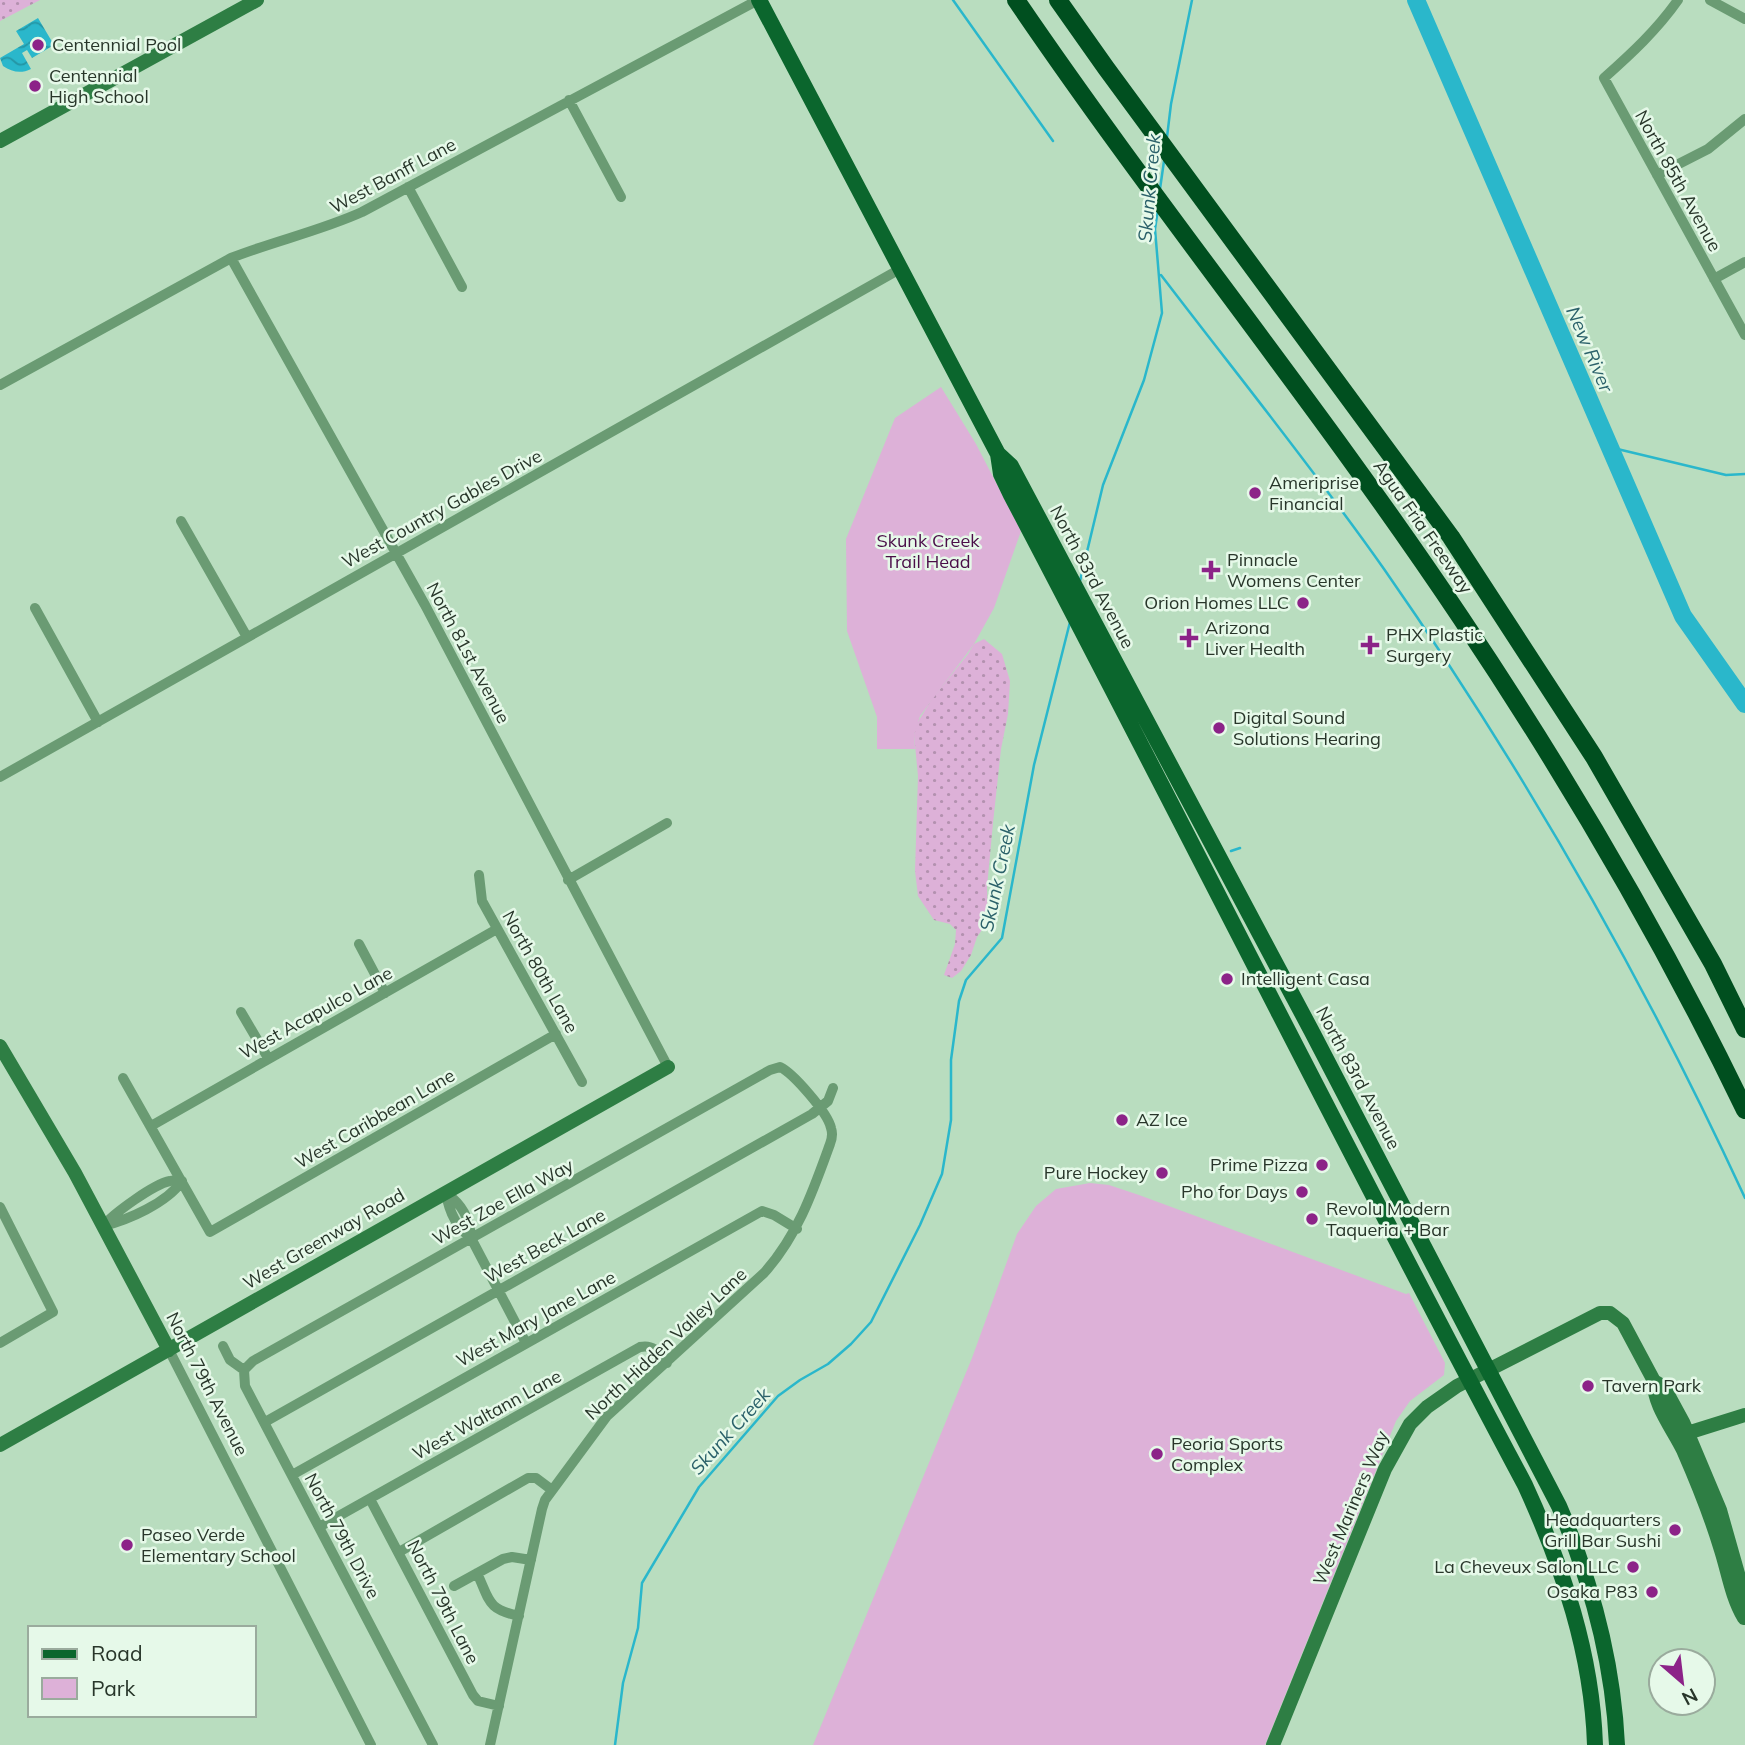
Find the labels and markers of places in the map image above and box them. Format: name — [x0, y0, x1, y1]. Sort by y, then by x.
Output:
place label: Centennial Pool — [52, 33, 181, 56]
marker: Centennial Pool — [30, 37, 46, 53]
place label: Centennial High School — [49, 64, 149, 108]
marker: Centennial High School — [27, 78, 43, 94]
place label: Ameriprise Financial — [1269, 471, 1359, 515]
marker: Ameriprise Financial — [1247, 485, 1263, 501]
place label: Pinnacle Womens Center — [1227, 548, 1361, 592]
marker: Pinnacle Womens Center — [1201, 560, 1221, 580]
place label: Orion Homes LLC — [1144, 591, 1289, 614]
marker: Orion Homes LLC — [1295, 595, 1311, 611]
place label: Arizona Liver Health — [1205, 616, 1305, 660]
place label: PHX Plastic Surgery — [1386, 623, 1483, 667]
marker: Arizona Liver Health — [1179, 628, 1199, 648]
marker: PHX Plastic Surgery — [1360, 635, 1380, 655]
place label: Digital Sound Solutions Hearing — [1233, 706, 1381, 750]
marker: Digital Sound Solutions Hearing — [1211, 720, 1227, 736]
place label: Intelligent Casa — [1241, 967, 1370, 990]
marker: Intelligent Casa — [1219, 971, 1235, 987]
place label: AZ Ice — [1136, 1108, 1188, 1131]
marker: AZ Ice — [1114, 1112, 1130, 1128]
place label: Prime Pizza — [1210, 1153, 1308, 1176]
marker: Prime Pizza — [1314, 1157, 1330, 1173]
place label: Pure Hockey — [1044, 1161, 1148, 1184]
marker: Pure Hockey — [1154, 1165, 1170, 1181]
place label: Pho for Days — [1181, 1180, 1288, 1203]
marker: Pho for Days — [1294, 1184, 1310, 1200]
place label: Revolu Modern Taqueria + Bar — [1326, 1197, 1450, 1241]
marker: Revolu Modern Taqueria + Bar — [1304, 1211, 1320, 1227]
place label: Tavern Park — [1602, 1374, 1702, 1397]
marker: Tavern Park — [1580, 1378, 1596, 1394]
place label: Peoria Sports Complex — [1171, 1432, 1283, 1476]
marker: Peoria Sports Complex — [1149, 1446, 1165, 1462]
place label: Headquarters Grill Bar Sushi — [1544, 1508, 1661, 1552]
marker: Headquarters Grill Bar Sushi — [1667, 1522, 1683, 1538]
place label: Paseo Verde Elementary School — [141, 1523, 296, 1567]
marker: Paseo Verde Elementary School — [119, 1537, 135, 1553]
place label: La Cheveux Salon LLC — [1434, 1555, 1619, 1578]
marker: La Cheveux Salon LLC — [1625, 1559, 1641, 1575]
place label: Osaka P83 — [1546, 1580, 1638, 1603]
marker: Osaka P83 — [1644, 1584, 1660, 1600]

